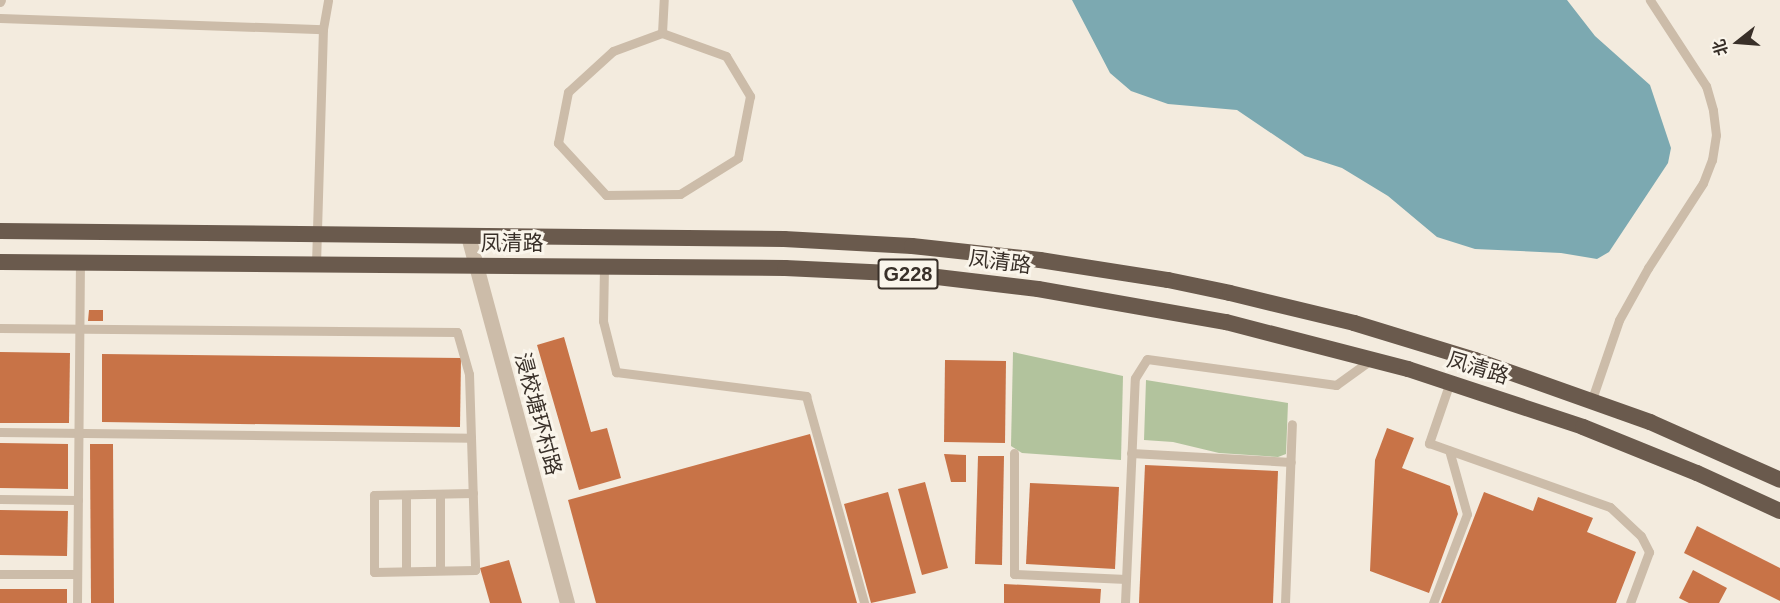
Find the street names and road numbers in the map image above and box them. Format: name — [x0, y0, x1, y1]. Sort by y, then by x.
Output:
street label: 凤清路 — [481, 230, 543, 256]
street label: 凤清路 — [967, 246, 1033, 278]
road number: G228 — [876, 257, 940, 291]
street label: 凤清路 — [1444, 347, 1512, 389]
street label: 浸校塘环村路 — [510, 350, 566, 478]

